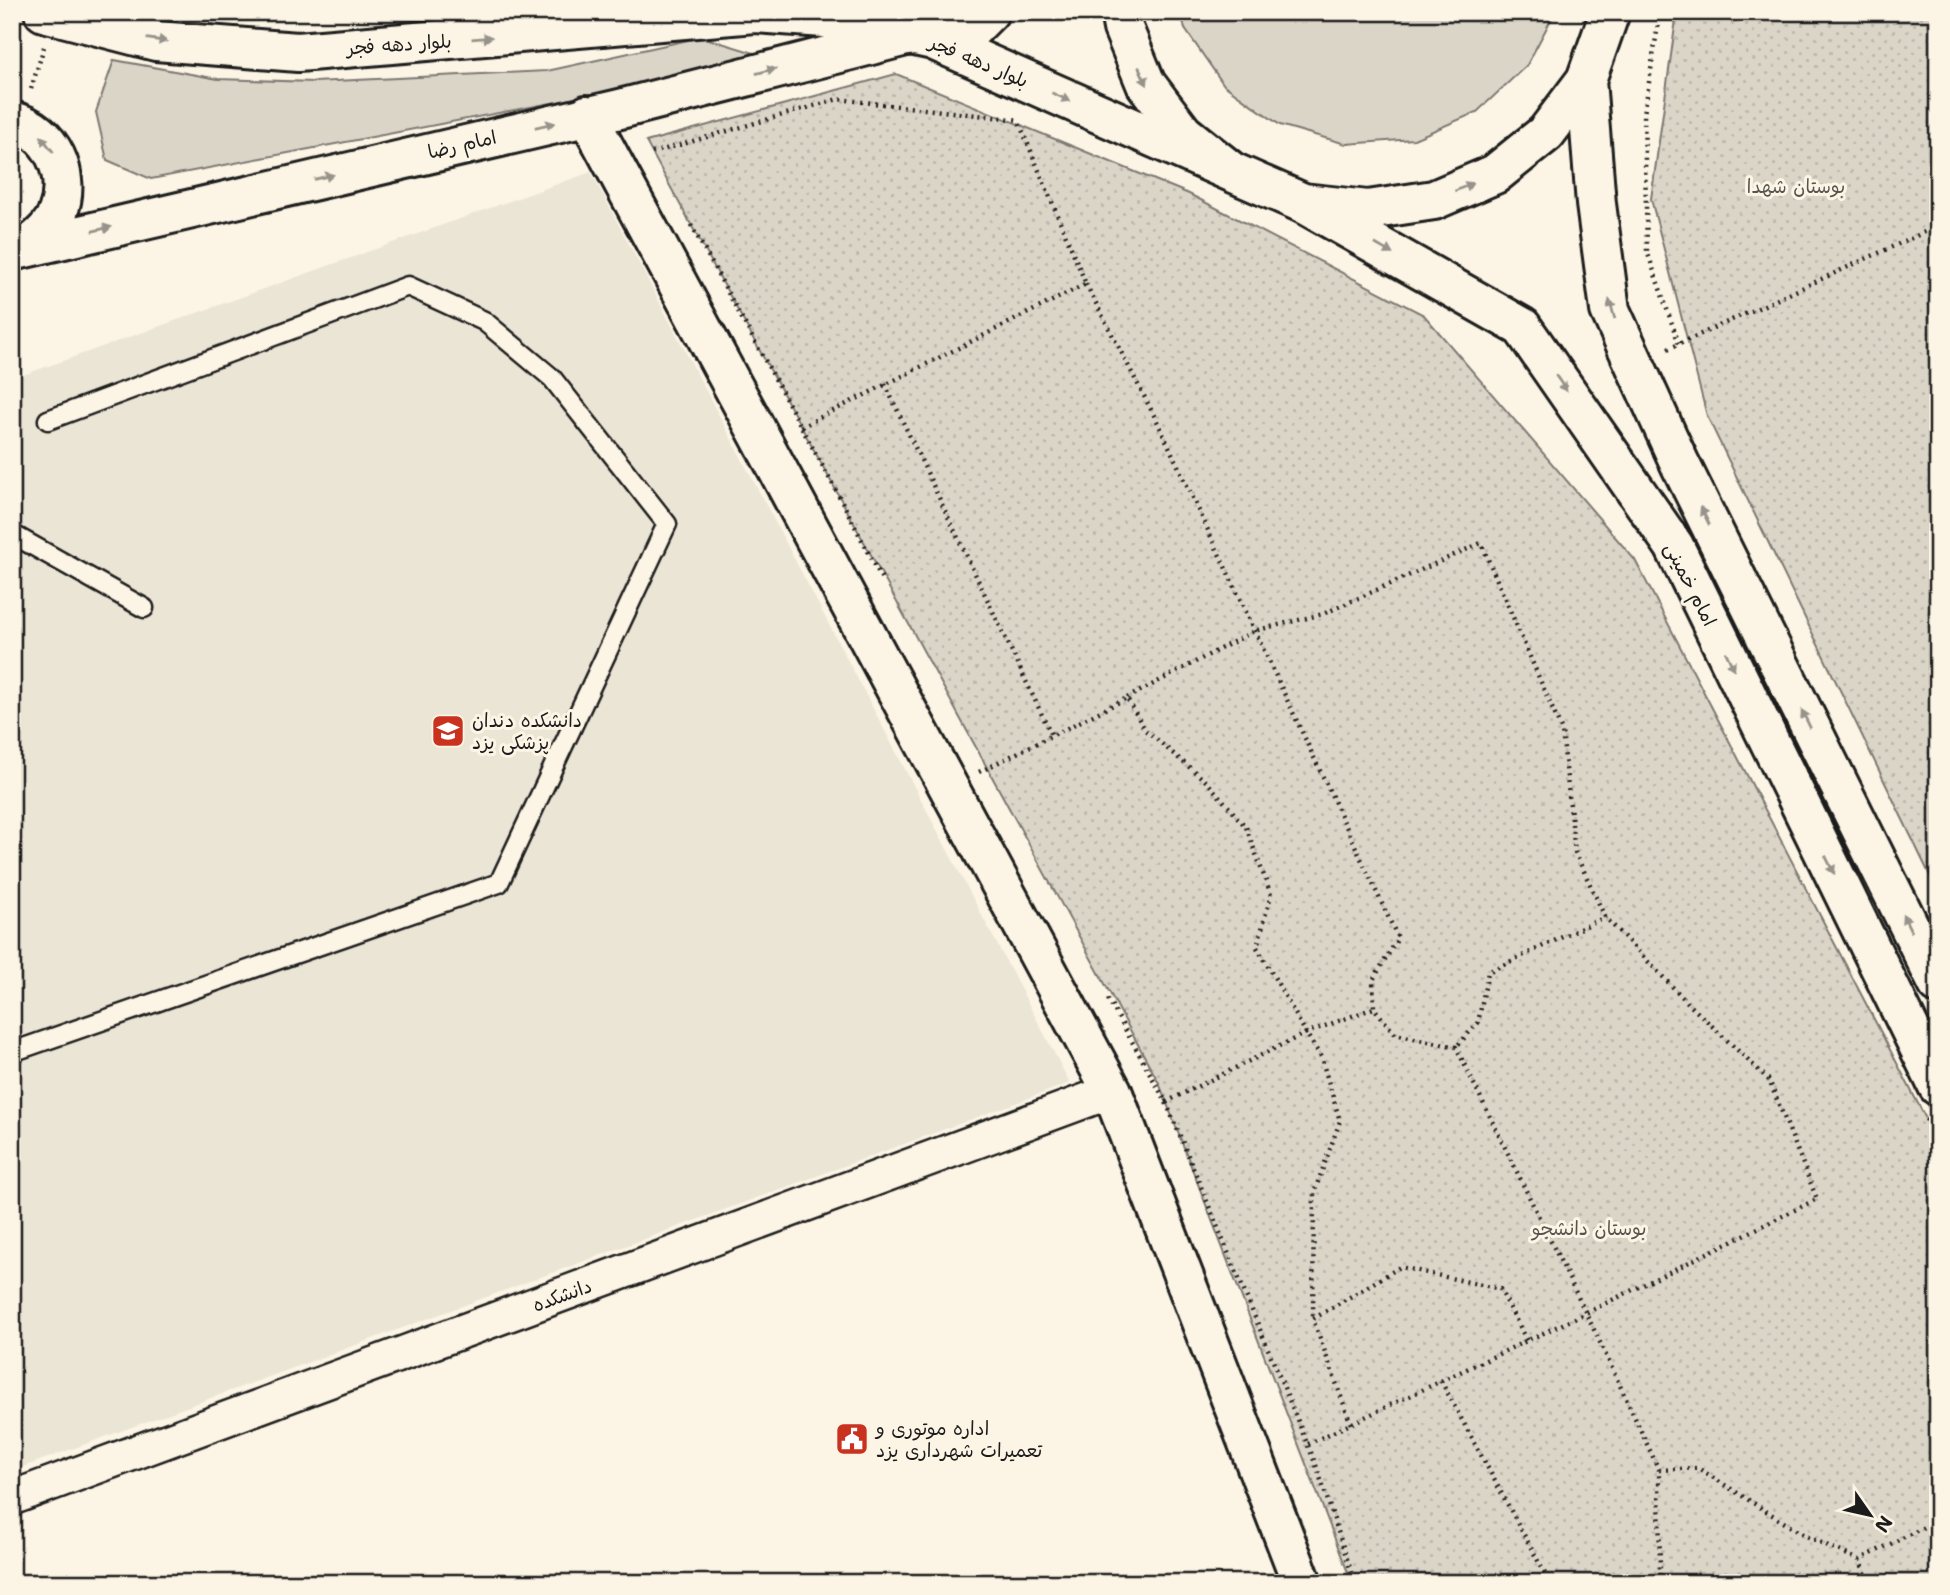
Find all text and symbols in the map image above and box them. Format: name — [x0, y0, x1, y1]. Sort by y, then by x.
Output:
street label: بلوار دهه فجر — [344, 28, 452, 61]
street label: بلوار دهه فجر — [924, 29, 1032, 94]
one-way arrow — [471, 32, 493, 43]
one-way arrow — [147, 35, 169, 46]
one-way arrow — [755, 65, 777, 76]
one-way arrow — [1137, 66, 1149, 86]
one-way arrow — [1051, 91, 1071, 103]
one-way arrow — [534, 119, 556, 130]
street label: امام رضا — [425, 124, 499, 166]
one-way arrow — [39, 135, 54, 153]
one-way arrow — [313, 171, 335, 182]
park label: بوستان شهدا — [1747, 174, 1845, 199]
one-way arrow — [1454, 181, 1474, 193]
one-way arrow — [91, 223, 113, 234]
one-way arrow — [1374, 243, 1393, 255]
one-way arrow — [1606, 298, 1616, 319]
one-way arrow — [1554, 374, 1567, 393]
one-way arrow — [1700, 506, 1711, 526]
street label: امام خمینی — [1657, 538, 1722, 631]
one-way arrow — [1724, 651, 1735, 671]
place label: دانشکده دندان پزشکی یزد — [472, 708, 582, 755]
one-way arrow — [1801, 709, 1812, 729]
school or university icon: دانشکده دندان پزشکی یزد — [429, 712, 467, 750]
one-way arrow — [1824, 855, 1835, 875]
one-way arrow — [1902, 913, 1913, 933]
park label: بوستان دانشجو — [1531, 1216, 1646, 1241]
street label: دانشکده — [529, 1273, 595, 1318]
place label: اداره موتوری و تعمیرات شهرداری یزد — [874, 1416, 1043, 1463]
public building icon: اداره موتوری و تعمیرات شهرداری یزد — [833, 1420, 871, 1458]
north arrow — [1834, 1480, 1904, 1550]
text: N — [1869, 1511, 1898, 1537]

